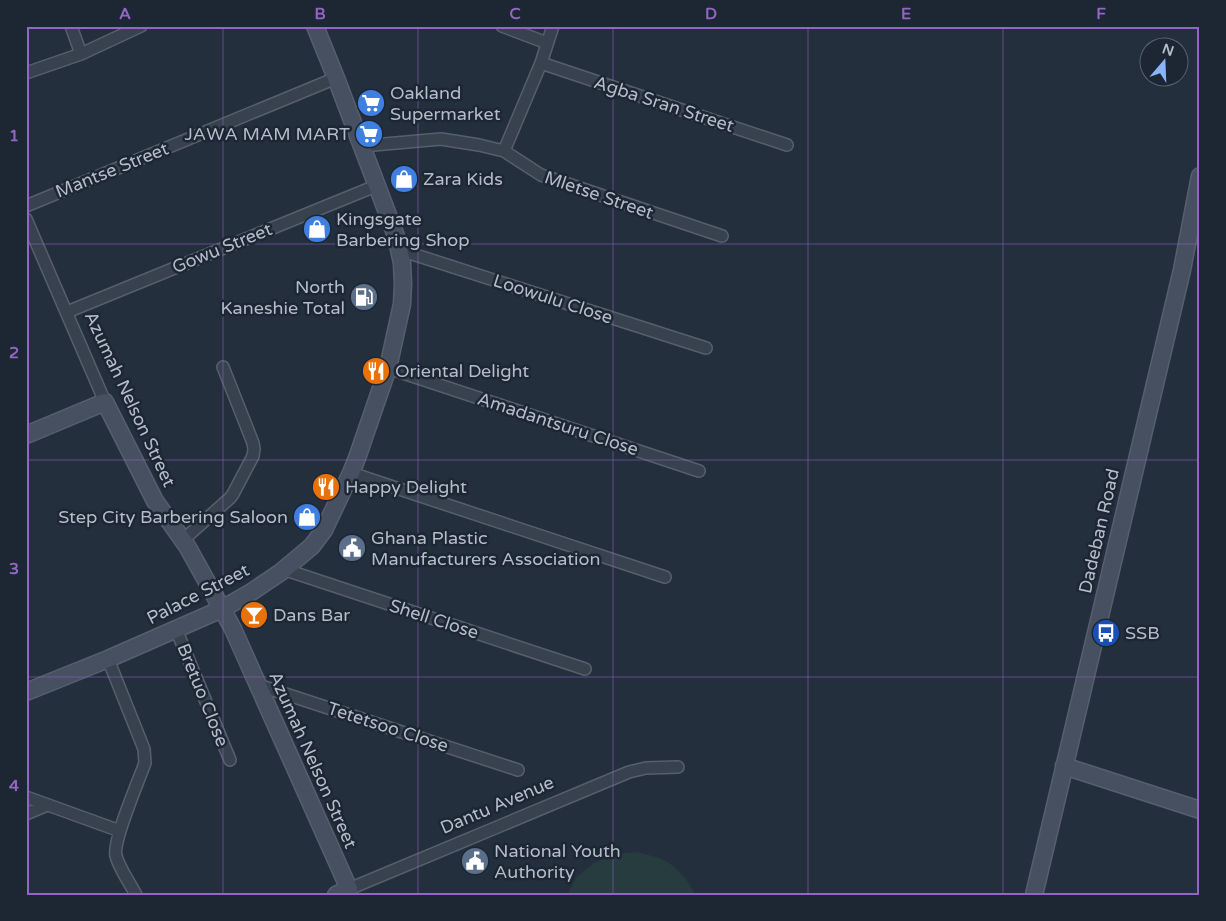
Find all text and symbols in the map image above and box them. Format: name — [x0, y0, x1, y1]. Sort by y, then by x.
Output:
text: A — [119, 4, 131, 24]
text: B — [314, 4, 326, 24]
text: C — [509, 4, 521, 24]
text: D — [705, 4, 717, 24]
text: E — [901, 4, 911, 24]
text: F — [1096, 4, 1106, 24]
north arrow — [1138, 38, 1188, 88]
text: N — [1160, 40, 1176, 60]
street label: Agba Sran Street — [591, 71, 737, 137]
place label: Oakland Supermarket — [390, 82, 501, 125]
supermarket icon: Oakland Supermarket — [356, 88, 386, 118]
supermarket icon: JAWA MAM MART — [354, 119, 384, 149]
place label: JAWA MAM MART — [184, 123, 350, 145]
text: 1 — [9, 126, 19, 146]
street label: Mantse Street — [52, 137, 172, 203]
shop icon: Zara Kids — [389, 164, 419, 194]
street label: Mletse Street — [542, 166, 656, 224]
place label: Zara Kids — [423, 168, 503, 190]
place label: Kingsgate Barbering Shop — [336, 208, 470, 251]
shop icon: Kingsgate Barbering Shop — [302, 214, 332, 244]
street label: Gowu Street — [169, 218, 275, 278]
street label: Loowulu Close — [491, 269, 615, 329]
place label: North Kaneshie Total — [221, 276, 345, 319]
fuel station icon: North Kaneshie Total — [349, 282, 379, 312]
street label: Azumah Nelson Street — [80, 308, 180, 490]
text: 2 — [9, 343, 19, 363]
restaurant icon: Oriental Delight — [361, 356, 391, 386]
place label: Oriental Delight — [395, 360, 529, 382]
street label: Amadantsuru Close — [475, 388, 641, 460]
street label: Dadeban Road — [1074, 466, 1124, 596]
restaurant icon: Happy Delight — [311, 472, 341, 502]
place label: Happy Delight — [345, 476, 467, 498]
shop icon: Step City Barbering Saloon — [292, 502, 322, 532]
place label: Step City Barbering Saloon — [58, 506, 288, 528]
place label: Ghana Plastic Manufacturers Association — [371, 527, 600, 570]
public building icon: Ghana Plastic Manufacturers Association — [337, 533, 367, 563]
text: 3 — [9, 559, 19, 579]
street label: Palace Street — [143, 559, 253, 629]
street label: Shell Close — [387, 594, 481, 644]
bar icon: Dans Bar — [239, 600, 269, 630]
place label: Dans Bar — [273, 604, 350, 626]
bus stop icon: SSB — [1091, 618, 1121, 648]
place label: SSB — [1125, 622, 1160, 644]
street label: Bretuo Close — [172, 640, 234, 750]
street label: Azumah Nelson Street — [264, 668, 362, 852]
street label: Tetetsoo Close — [325, 697, 451, 757]
street label: Dantu Avenue — [437, 771, 557, 839]
text: 4 — [9, 776, 19, 796]
place label: National Youth Authority — [494, 840, 621, 883]
public building icon: National Youth Authority — [460, 846, 490, 876]

